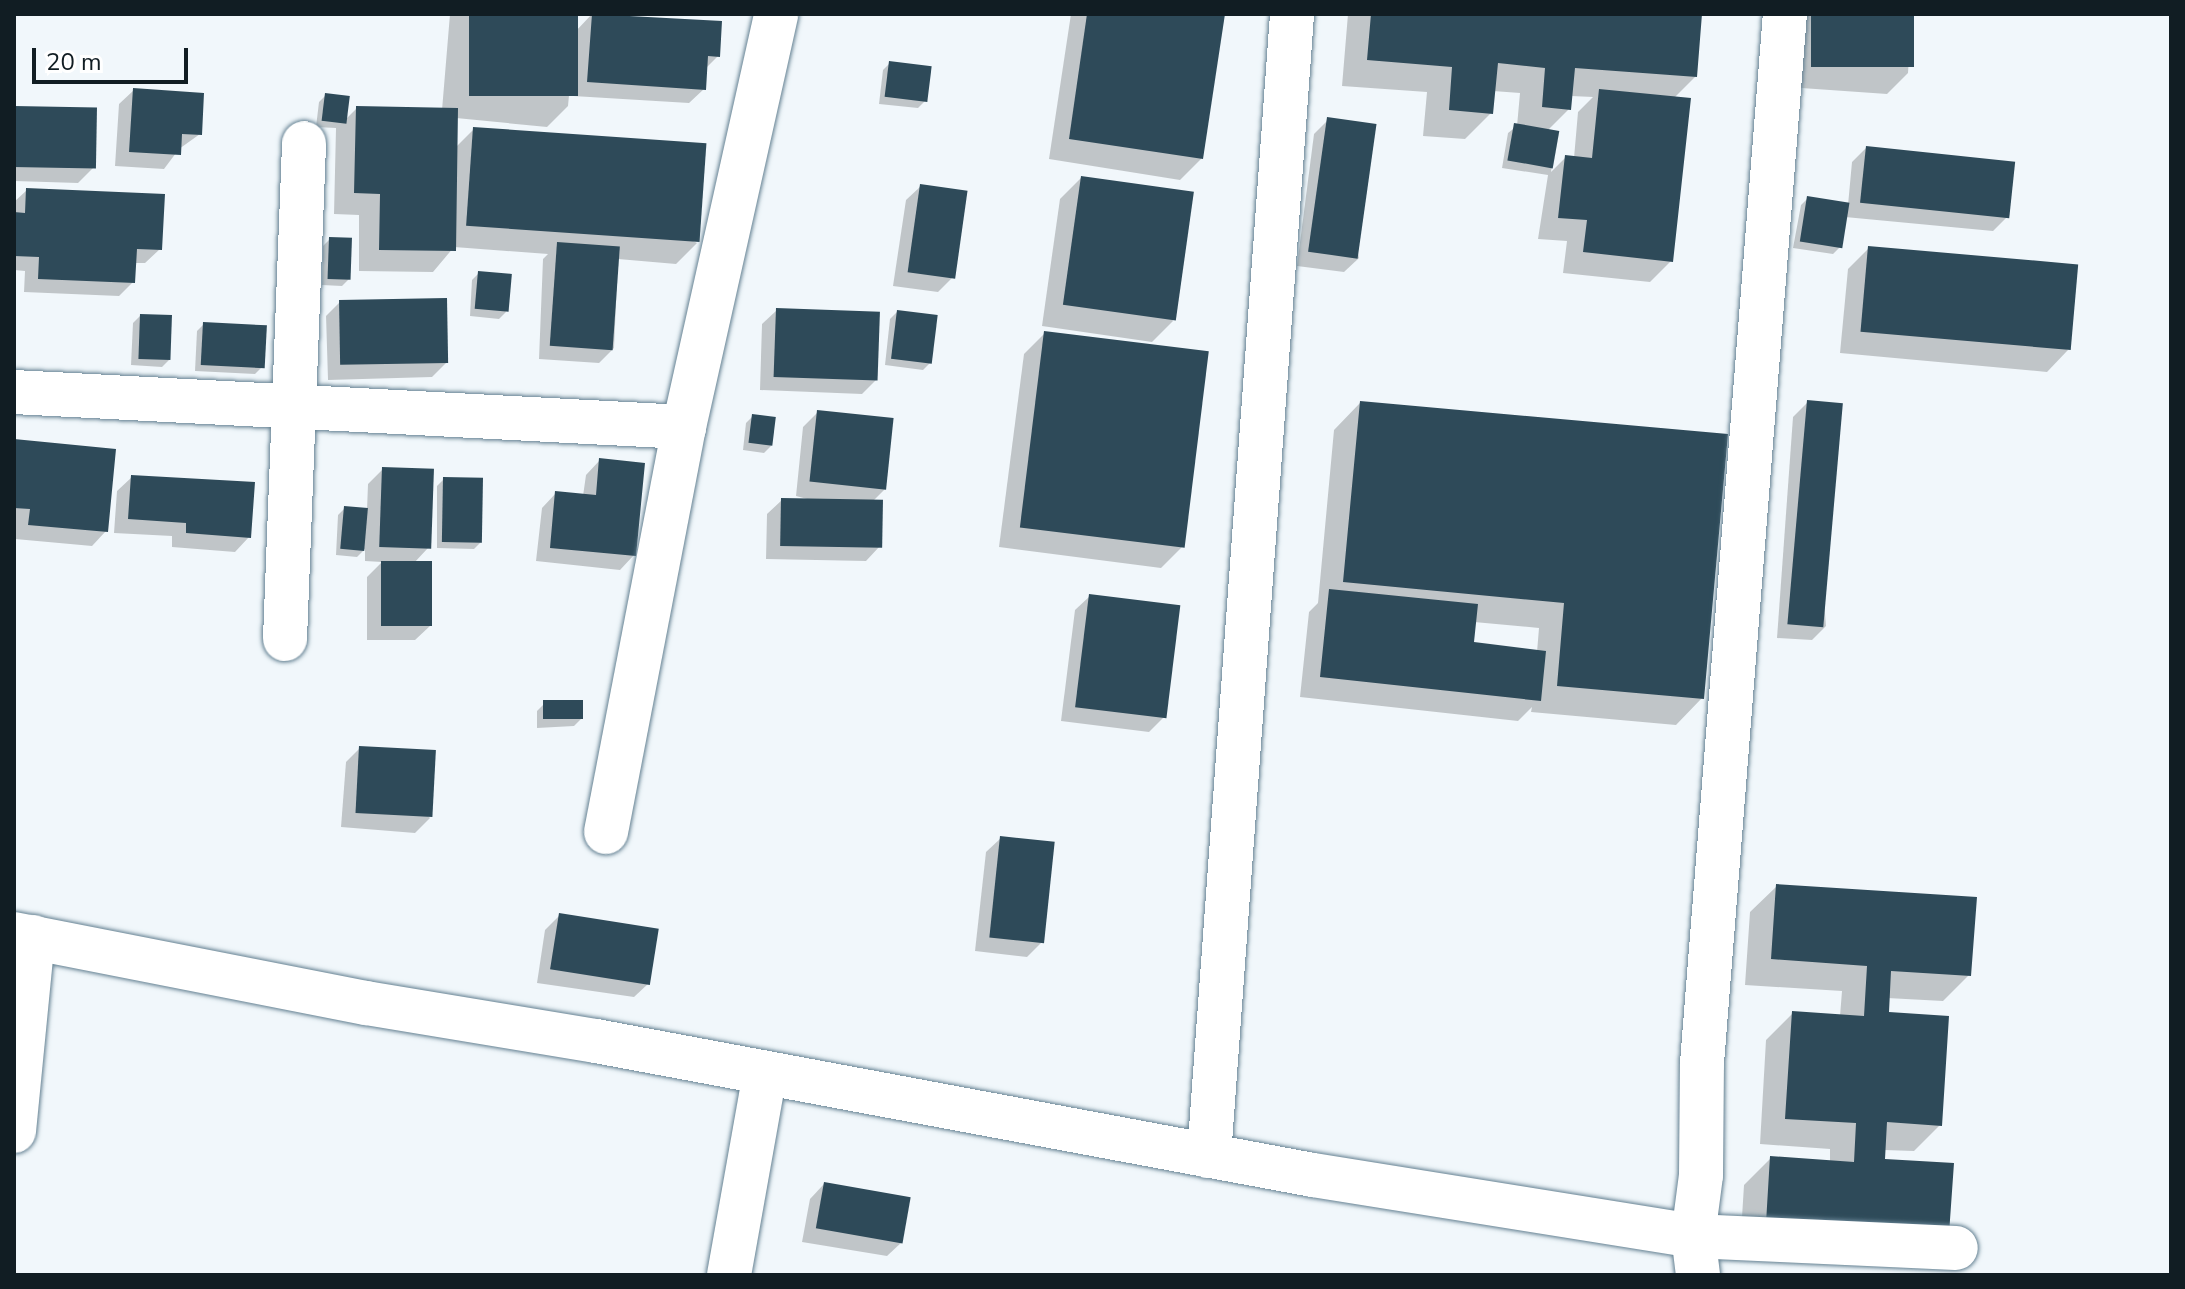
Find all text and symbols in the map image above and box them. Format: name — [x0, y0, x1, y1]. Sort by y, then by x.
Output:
scale bar — [36, 32, 192, 82]
text: 20 m — [46, 46, 102, 78]

